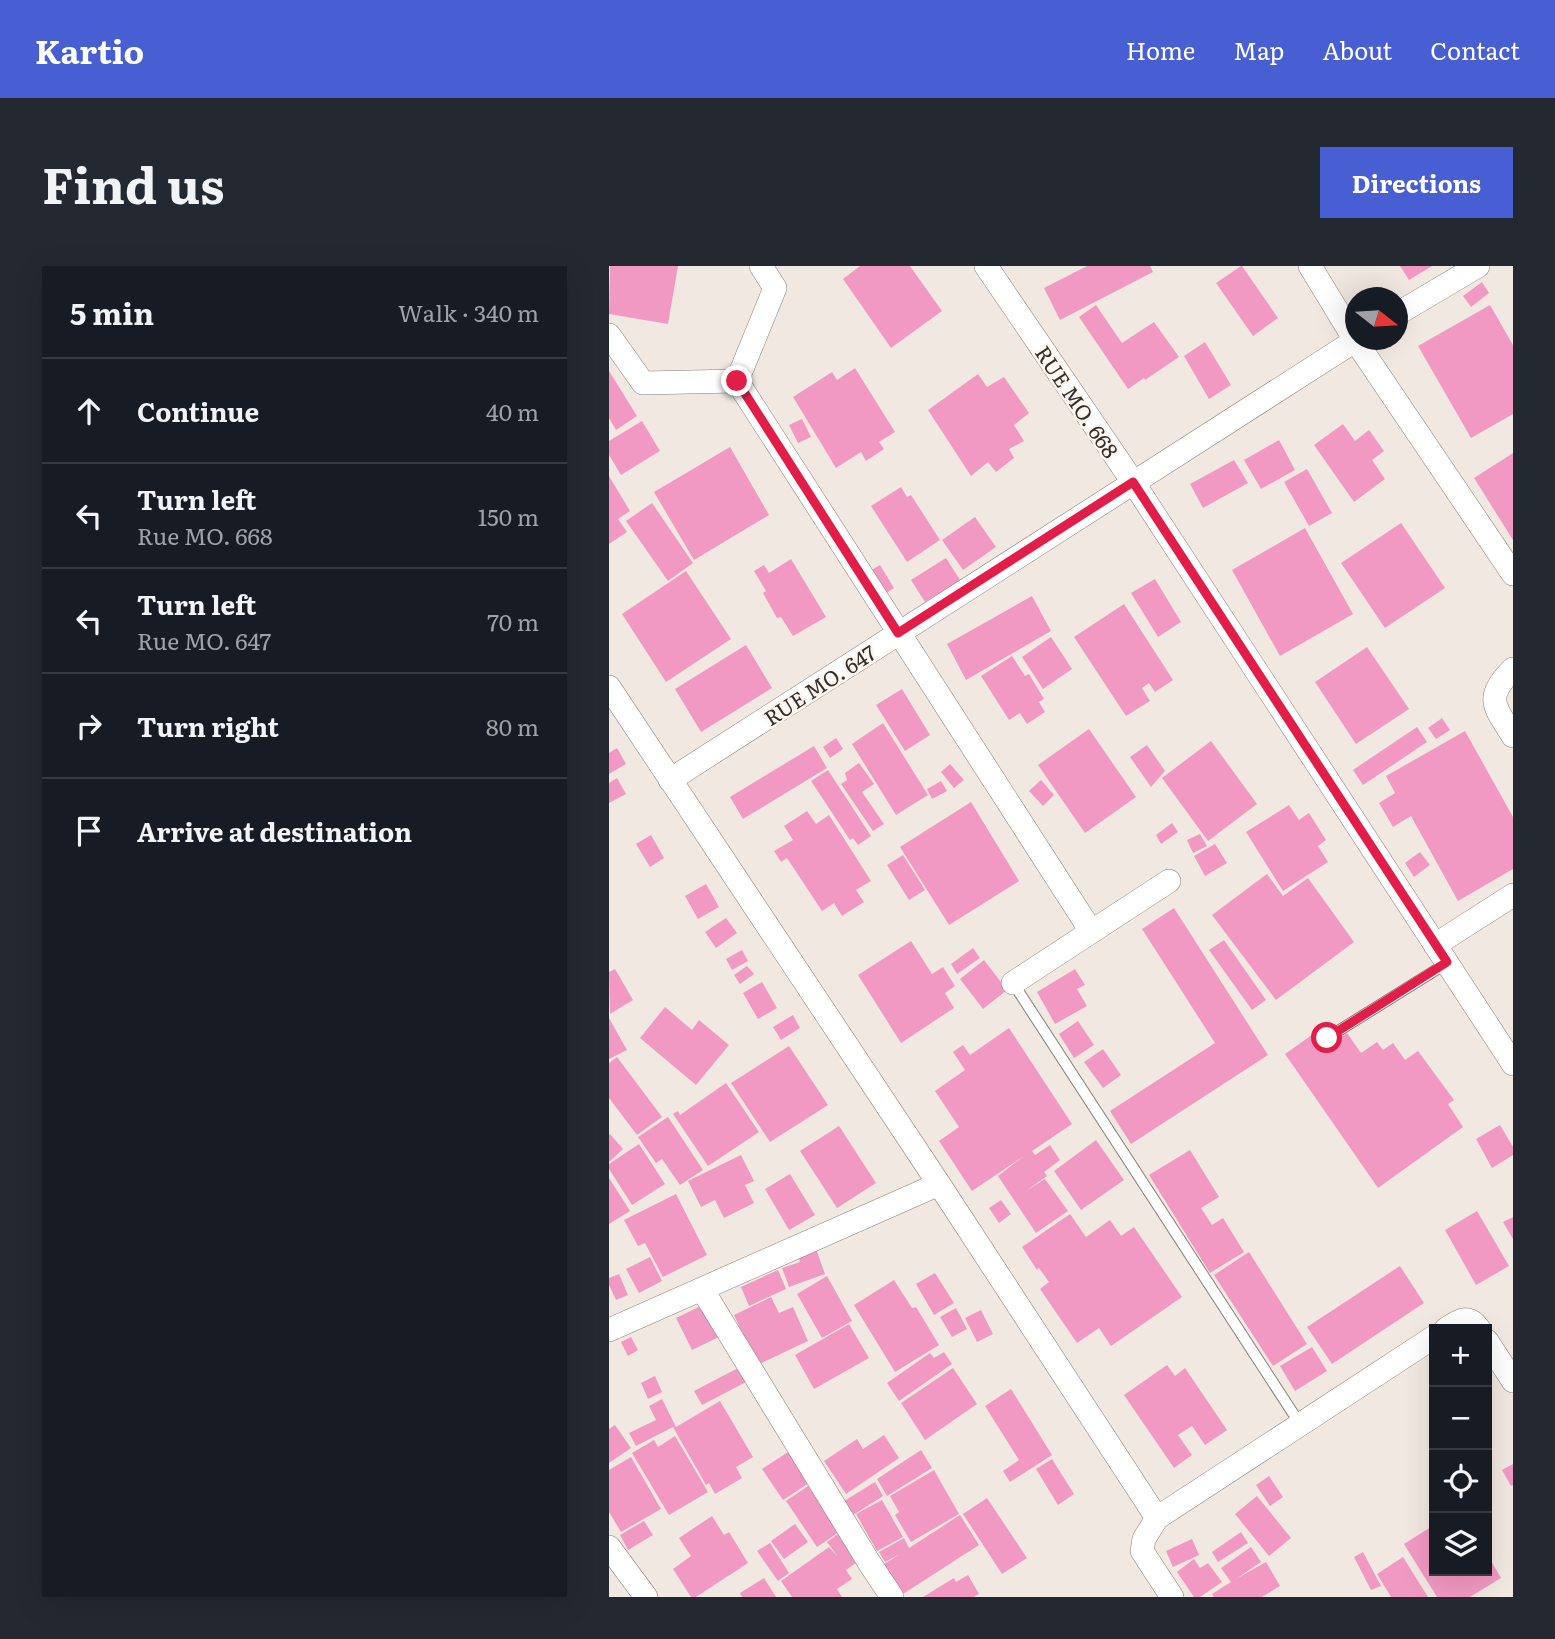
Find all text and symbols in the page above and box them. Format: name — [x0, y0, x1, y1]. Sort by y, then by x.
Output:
text: Kartio — [35, 25, 144, 74]
text: Home — [1126, 32, 1195, 67]
text: Map — [1233, 32, 1284, 67]
text: About — [1322, 32, 1392, 67]
text: Contact — [1430, 32, 1520, 67]
text: Find us — [42, 146, 225, 219]
button: Directions — [1320, 147, 1513, 218]
north arrow — [1345, 287, 1408, 350]
text: 5 min — [70, 290, 154, 334]
text: Walk · 340 m — [398, 295, 539, 329]
street label: RUE MO. 668 — [1029, 339, 1127, 463]
route end — [721, 365, 752, 396]
text: Continue — [137, 391, 259, 430]
icon: ahead — [70, 392, 108, 430]
text: 40 m — [486, 394, 539, 428]
text: Turn left — [137, 479, 256, 518]
icon: left — [70, 497, 108, 535]
text: 150 m — [478, 499, 539, 533]
text: Rue MO. 668 — [137, 518, 273, 552]
text: Turn left — [137, 584, 256, 623]
icon: left — [70, 602, 108, 640]
text: 70 m — [487, 604, 539, 638]
text: Rue MO. 647 — [137, 623, 271, 657]
street label: RUE MO. 647 — [757, 636, 882, 732]
text: Turn right — [137, 706, 279, 745]
icon: right — [70, 707, 108, 745]
text: 80 m — [486, 709, 539, 743]
text: Arrive at destination — [137, 811, 412, 850]
icon: arrive — [70, 812, 108, 850]
route start — [1311, 1022, 1342, 1053]
map controls — [1429, 1324, 1492, 1576]
button: + — [1429, 1324, 1492, 1387]
button: − — [1429, 1387, 1492, 1450]
button: locate — [1429, 1450, 1492, 1513]
button: layers — [1429, 1513, 1492, 1576]

